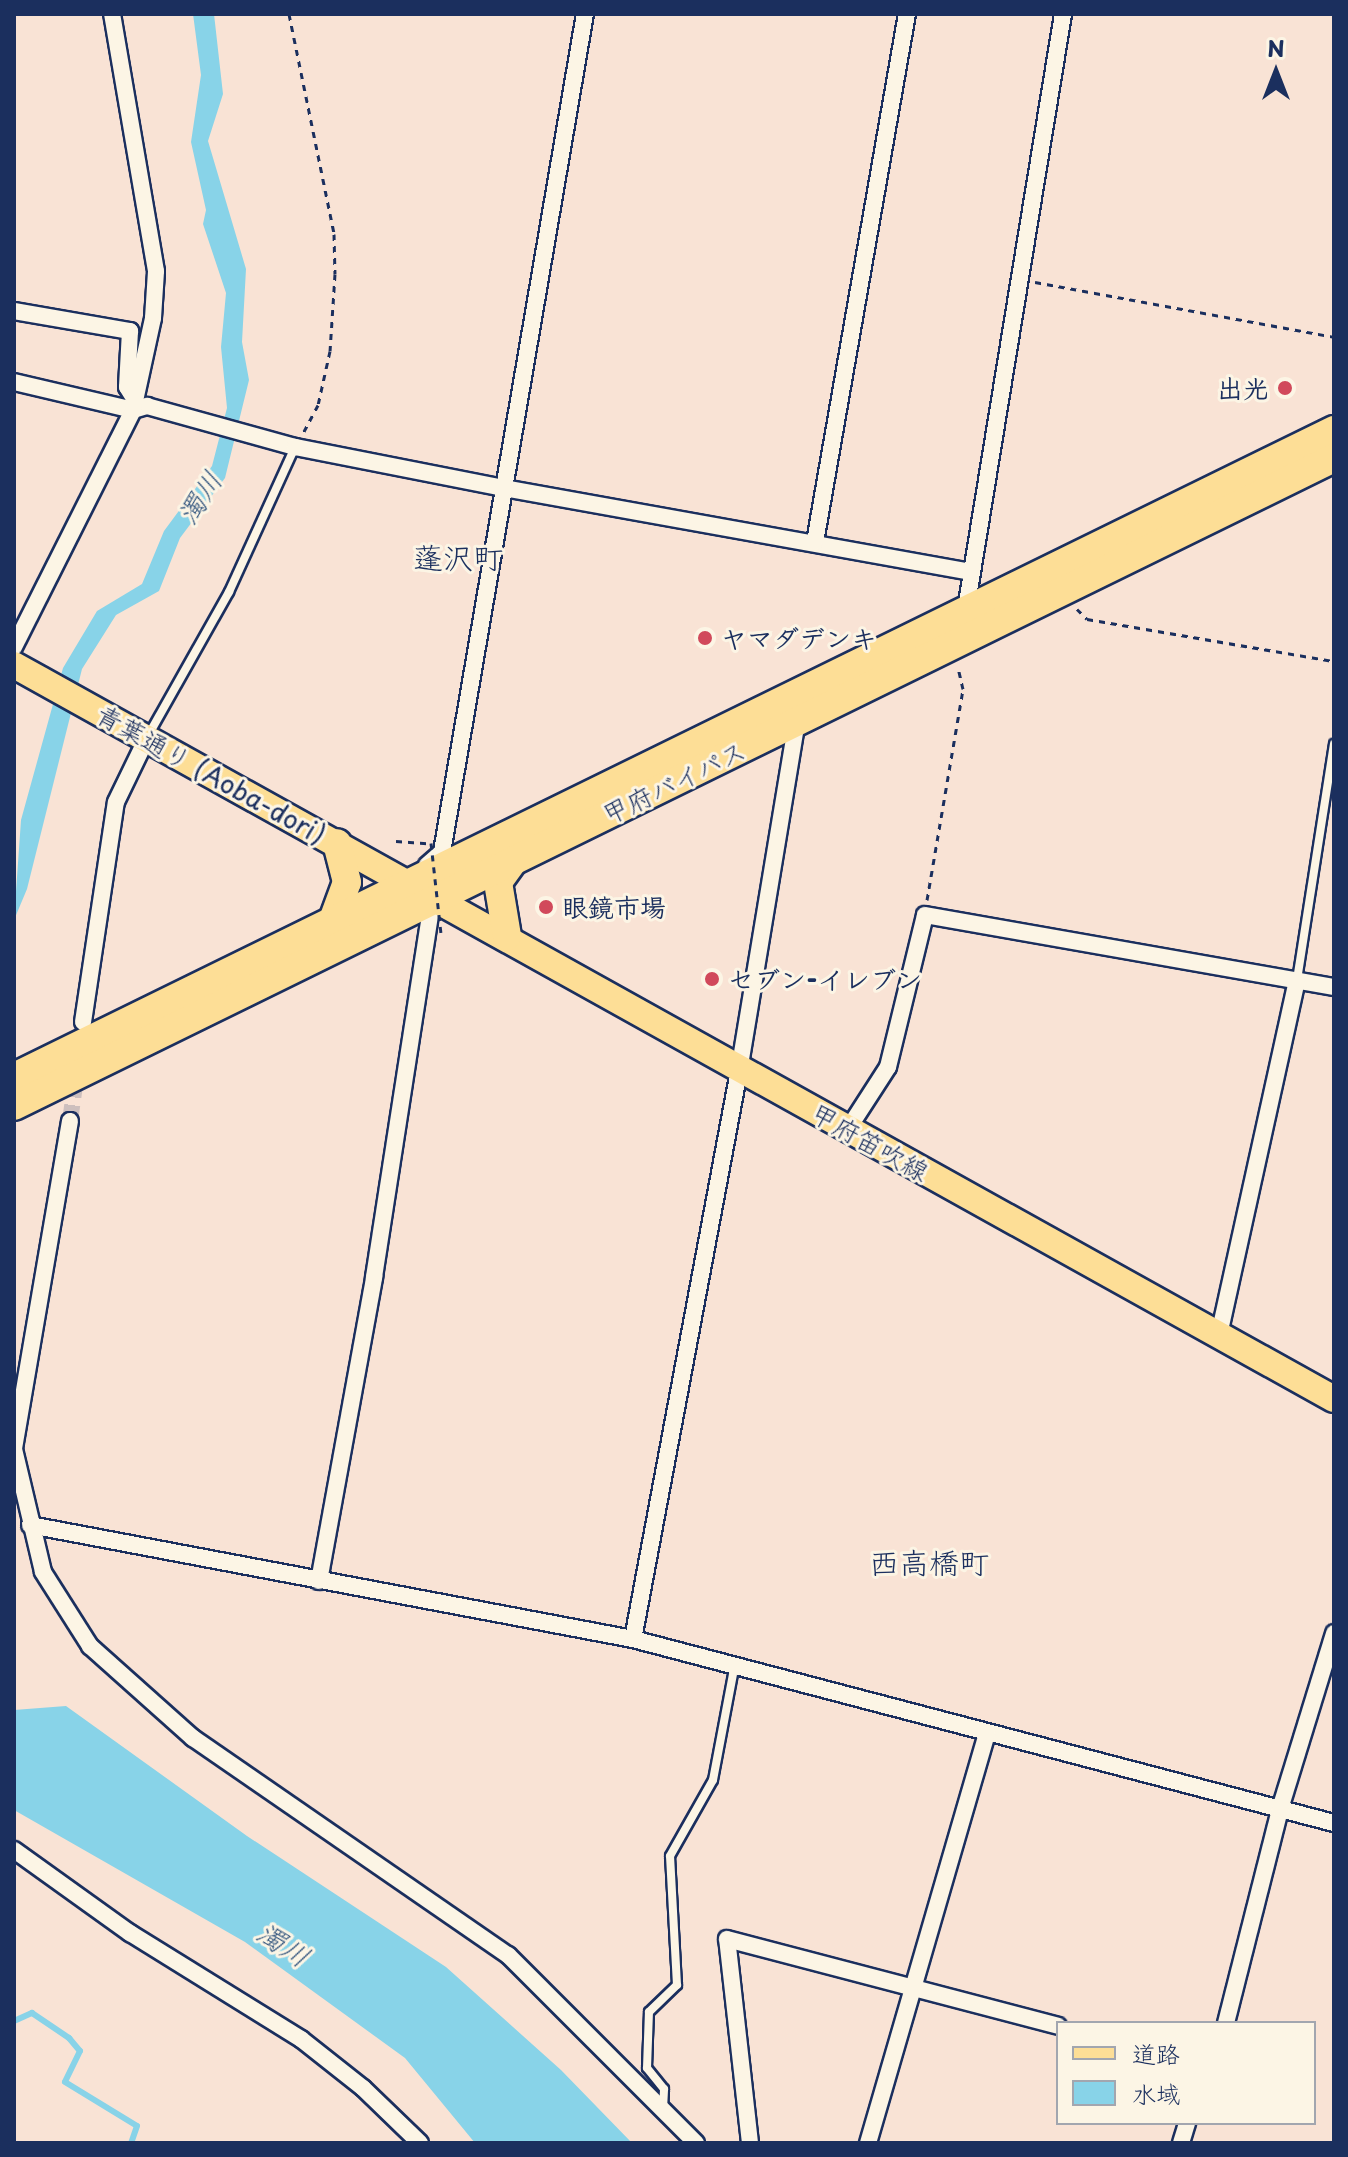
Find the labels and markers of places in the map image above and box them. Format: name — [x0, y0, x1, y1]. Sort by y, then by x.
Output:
place label: 出光 — [1217, 372, 1269, 404]
marker: 出光 — [1276, 379, 1294, 397]
place label: ヤマダデンキ — [721, 622, 877, 654]
marker: ヤマダデンキ — [696, 629, 714, 647]
place label: 眼鏡市場 — [562, 891, 666, 923]
marker: 眼鏡市場 — [537, 898, 555, 916]
place label: セブン-イレブン — [728, 963, 922, 995]
marker: セブン-イレブン — [703, 970, 721, 988]

